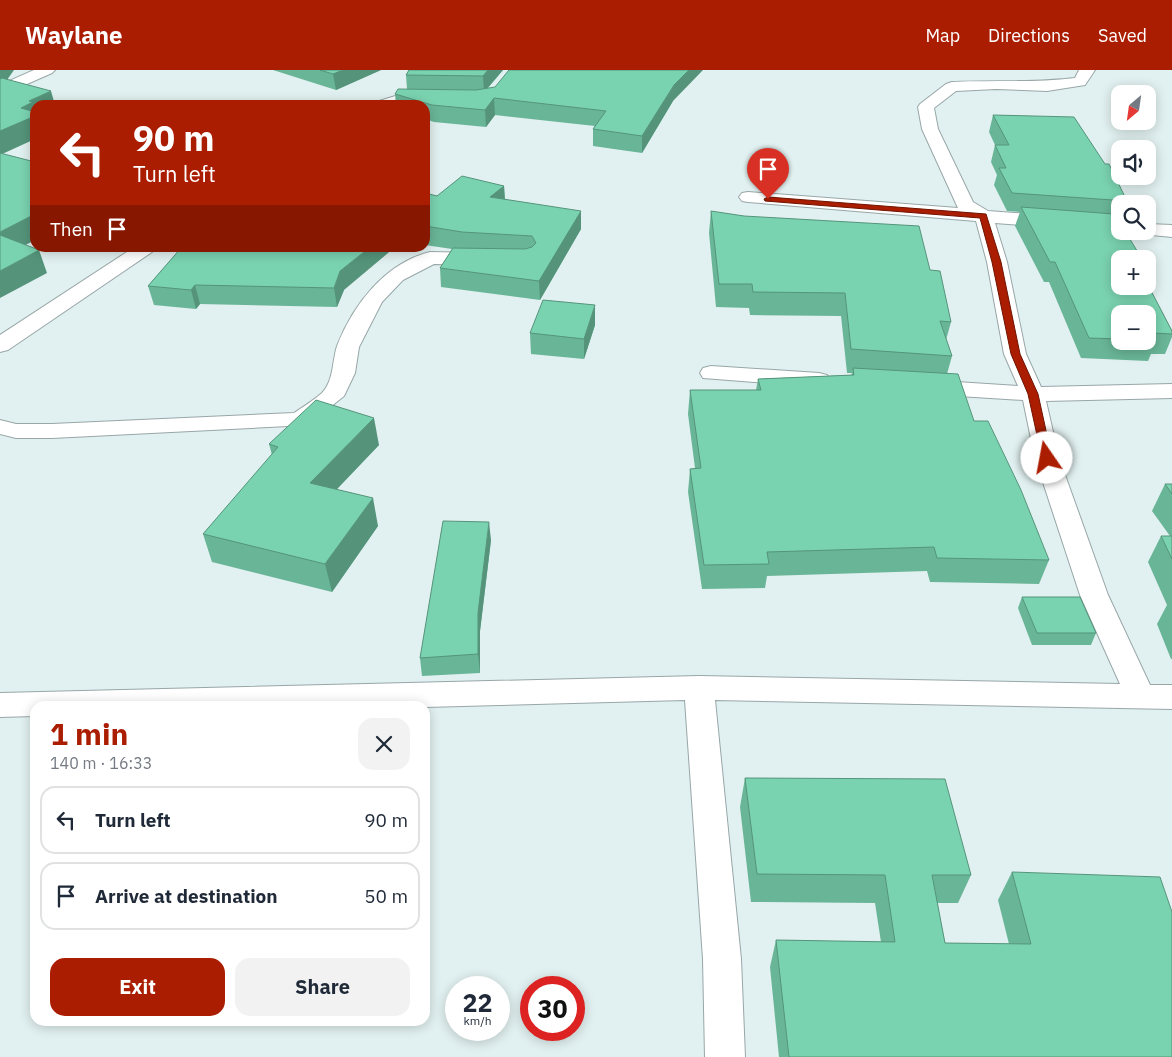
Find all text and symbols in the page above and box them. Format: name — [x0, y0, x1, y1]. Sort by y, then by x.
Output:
text: Waylane — [25, 19, 123, 51]
text: Map — [925, 24, 960, 47]
text: Directions — [988, 24, 1070, 47]
text: Saved — [1098, 24, 1147, 47]
north arrow — [1111, 85, 1156, 130]
map controls — [1111, 85, 1156, 350]
text: 90 m — [133, 115, 215, 161]
icon: left — [50, 120, 115, 185]
button: sound — [1111, 140, 1156, 185]
pin — [747, 148, 789, 199]
icon: arrive — [754, 155, 782, 183]
text: Turn left — [133, 159, 216, 188]
button: search — [1111, 195, 1156, 240]
icon: arrive — [103, 215, 131, 243]
text: Then — [50, 217, 93, 241]
button: + — [1111, 250, 1156, 295]
button: − — [1111, 305, 1156, 350]
position arrow — [1020, 431, 1072, 483]
text: 1 min — [50, 714, 128, 753]
button: close — [358, 718, 410, 770]
text: 140 m · 16:33 — [50, 753, 152, 773]
icon: left — [52, 806, 80, 834]
text: Turn left — [95, 808, 171, 832]
text: 90 m — [364, 808, 408, 832]
icon: arrive — [52, 882, 80, 910]
text: Arrive at destination — [95, 884, 278, 908]
text: 50 m — [364, 884, 408, 908]
button: Exit — [50, 958, 225, 1016]
button: Share — [235, 958, 410, 1016]
speed limit sign: 30 — [520, 976, 585, 1041]
text: 22 — [462, 986, 493, 1019]
text: km/h — [463, 1013, 492, 1028]

